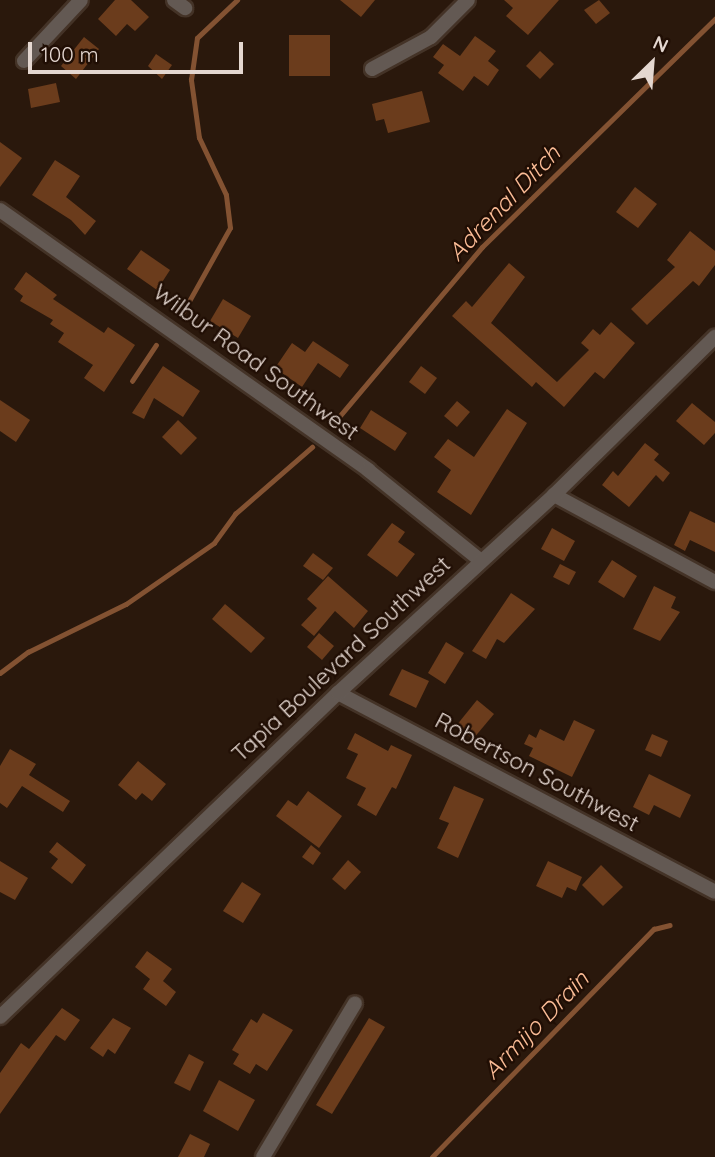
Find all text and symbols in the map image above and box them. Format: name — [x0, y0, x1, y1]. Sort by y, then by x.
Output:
scale bar — [32, 28, 247, 72]
north arrow — [617, 28, 687, 98]
text: N — [649, 30, 672, 58]
text: 100 m — [41, 41, 99, 67]
water label: Adrenal Ditch — [442, 139, 566, 267]
street label: Wilbur Road Southwest — [148, 278, 364, 446]
street label: Tapia Boulevard Southwest — [226, 550, 456, 768]
street label: Robertson Southwest — [430, 707, 644, 837]
water label: Armijo Drain — [477, 965, 595, 1085]

